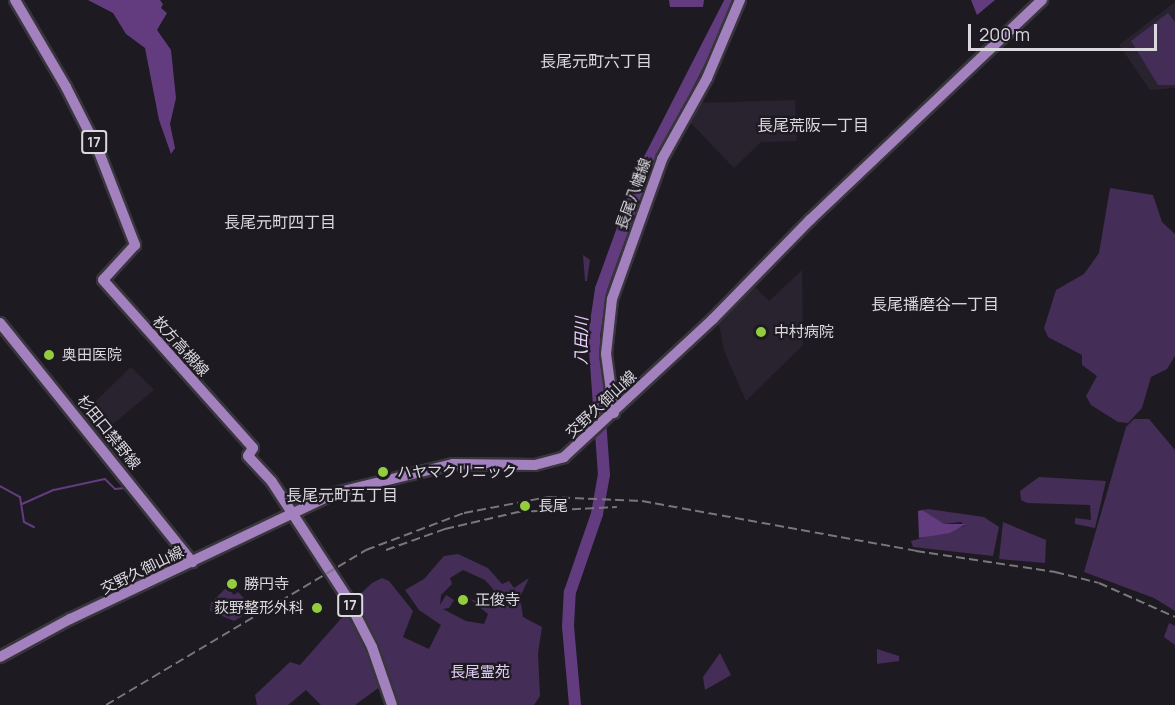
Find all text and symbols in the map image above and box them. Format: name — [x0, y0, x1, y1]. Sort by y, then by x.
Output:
scale bar — [971, 12, 1160, 50]
text: 200 m — [979, 22, 1030, 46]
district label: 長尾元町六丁目 — [540, 51, 652, 71]
district label: 長尾荒阪一丁目 — [757, 115, 869, 135]
road number: 17 — [80, 131, 107, 153]
street label: 長尾八幡線 — [612, 156, 654, 232]
district label: 長尾元町四丁目 — [224, 212, 336, 232]
district label: 長尾播磨谷一丁目 — [871, 294, 999, 314]
street label: 枚方高槻線 — [149, 312, 213, 380]
water label: 八田川 — [571, 317, 591, 365]
marker: 中村病院 — [752, 323, 770, 341]
place label: 中村病院 — [774, 323, 834, 341]
marker: 奥田医院 — [40, 346, 58, 364]
place label: 奥田医院 — [62, 346, 122, 364]
street label: 交野久御山線 — [562, 367, 640, 441]
street label: 杉田口禁野線 — [74, 391, 144, 473]
marker: ハヤマクリニック — [374, 463, 392, 481]
place label: ハヤマクリニック — [397, 463, 517, 481]
district label: 長尾元町五丁目 — [286, 485, 398, 505]
marker: 長尾 — [516, 497, 534, 515]
place label: 長尾 — [538, 497, 568, 515]
street label: 交野久御山線 — [98, 542, 186, 598]
place label: 勝円寺 — [244, 575, 289, 593]
marker: 勝円寺 — [225, 577, 239, 591]
place label: 正俊寺 — [475, 591, 520, 609]
marker: 正俊寺 — [456, 593, 470, 607]
road number: 17 — [336, 594, 364, 616]
place label: 荻野整形外科 — [214, 599, 304, 617]
marker: 荻野整形外科 — [308, 599, 326, 617]
park label: 長尾霊苑 — [450, 663, 510, 681]

